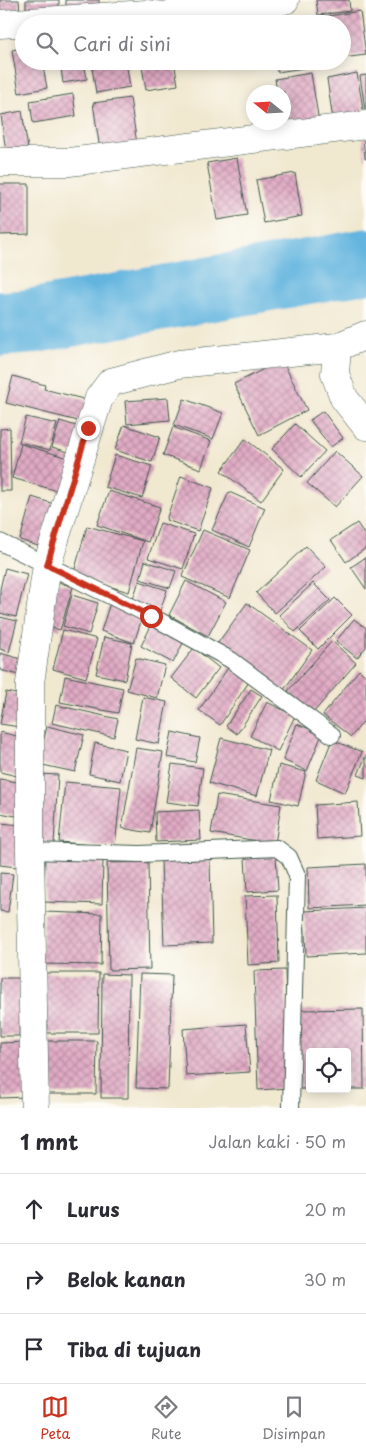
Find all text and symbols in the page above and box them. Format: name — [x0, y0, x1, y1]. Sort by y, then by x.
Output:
search box — [15, 15, 351, 70]
icon: search — [33, 29, 61, 57]
text: Cari di sini — [73, 29, 171, 57]
north arrow — [246, 85, 291, 130]
route end — [77, 417, 100, 440]
route start — [140, 605, 163, 628]
map controls — [306, 1048, 351, 1093]
button: locate — [306, 1048, 351, 1093]
text: 1 mnt — [20, 1125, 78, 1157]
text: Jalan kaki · 50 m — [209, 1129, 346, 1153]
icon: ahead — [20, 1195, 48, 1223]
text: Lurus — [67, 1195, 120, 1223]
text: 20 m — [305, 1197, 346, 1221]
icon: right — [20, 1265, 48, 1293]
text: Belok kanan — [67, 1265, 186, 1293]
text: 30 m — [304, 1267, 346, 1291]
icon: arrive — [20, 1335, 48, 1363]
text: Tiba di tujuan — [67, 1335, 201, 1363]
tab: Peta — [40, 1393, 70, 1444]
tab: Rute — [151, 1393, 182, 1444]
tab: Disimpan — [262, 1393, 326, 1444]

